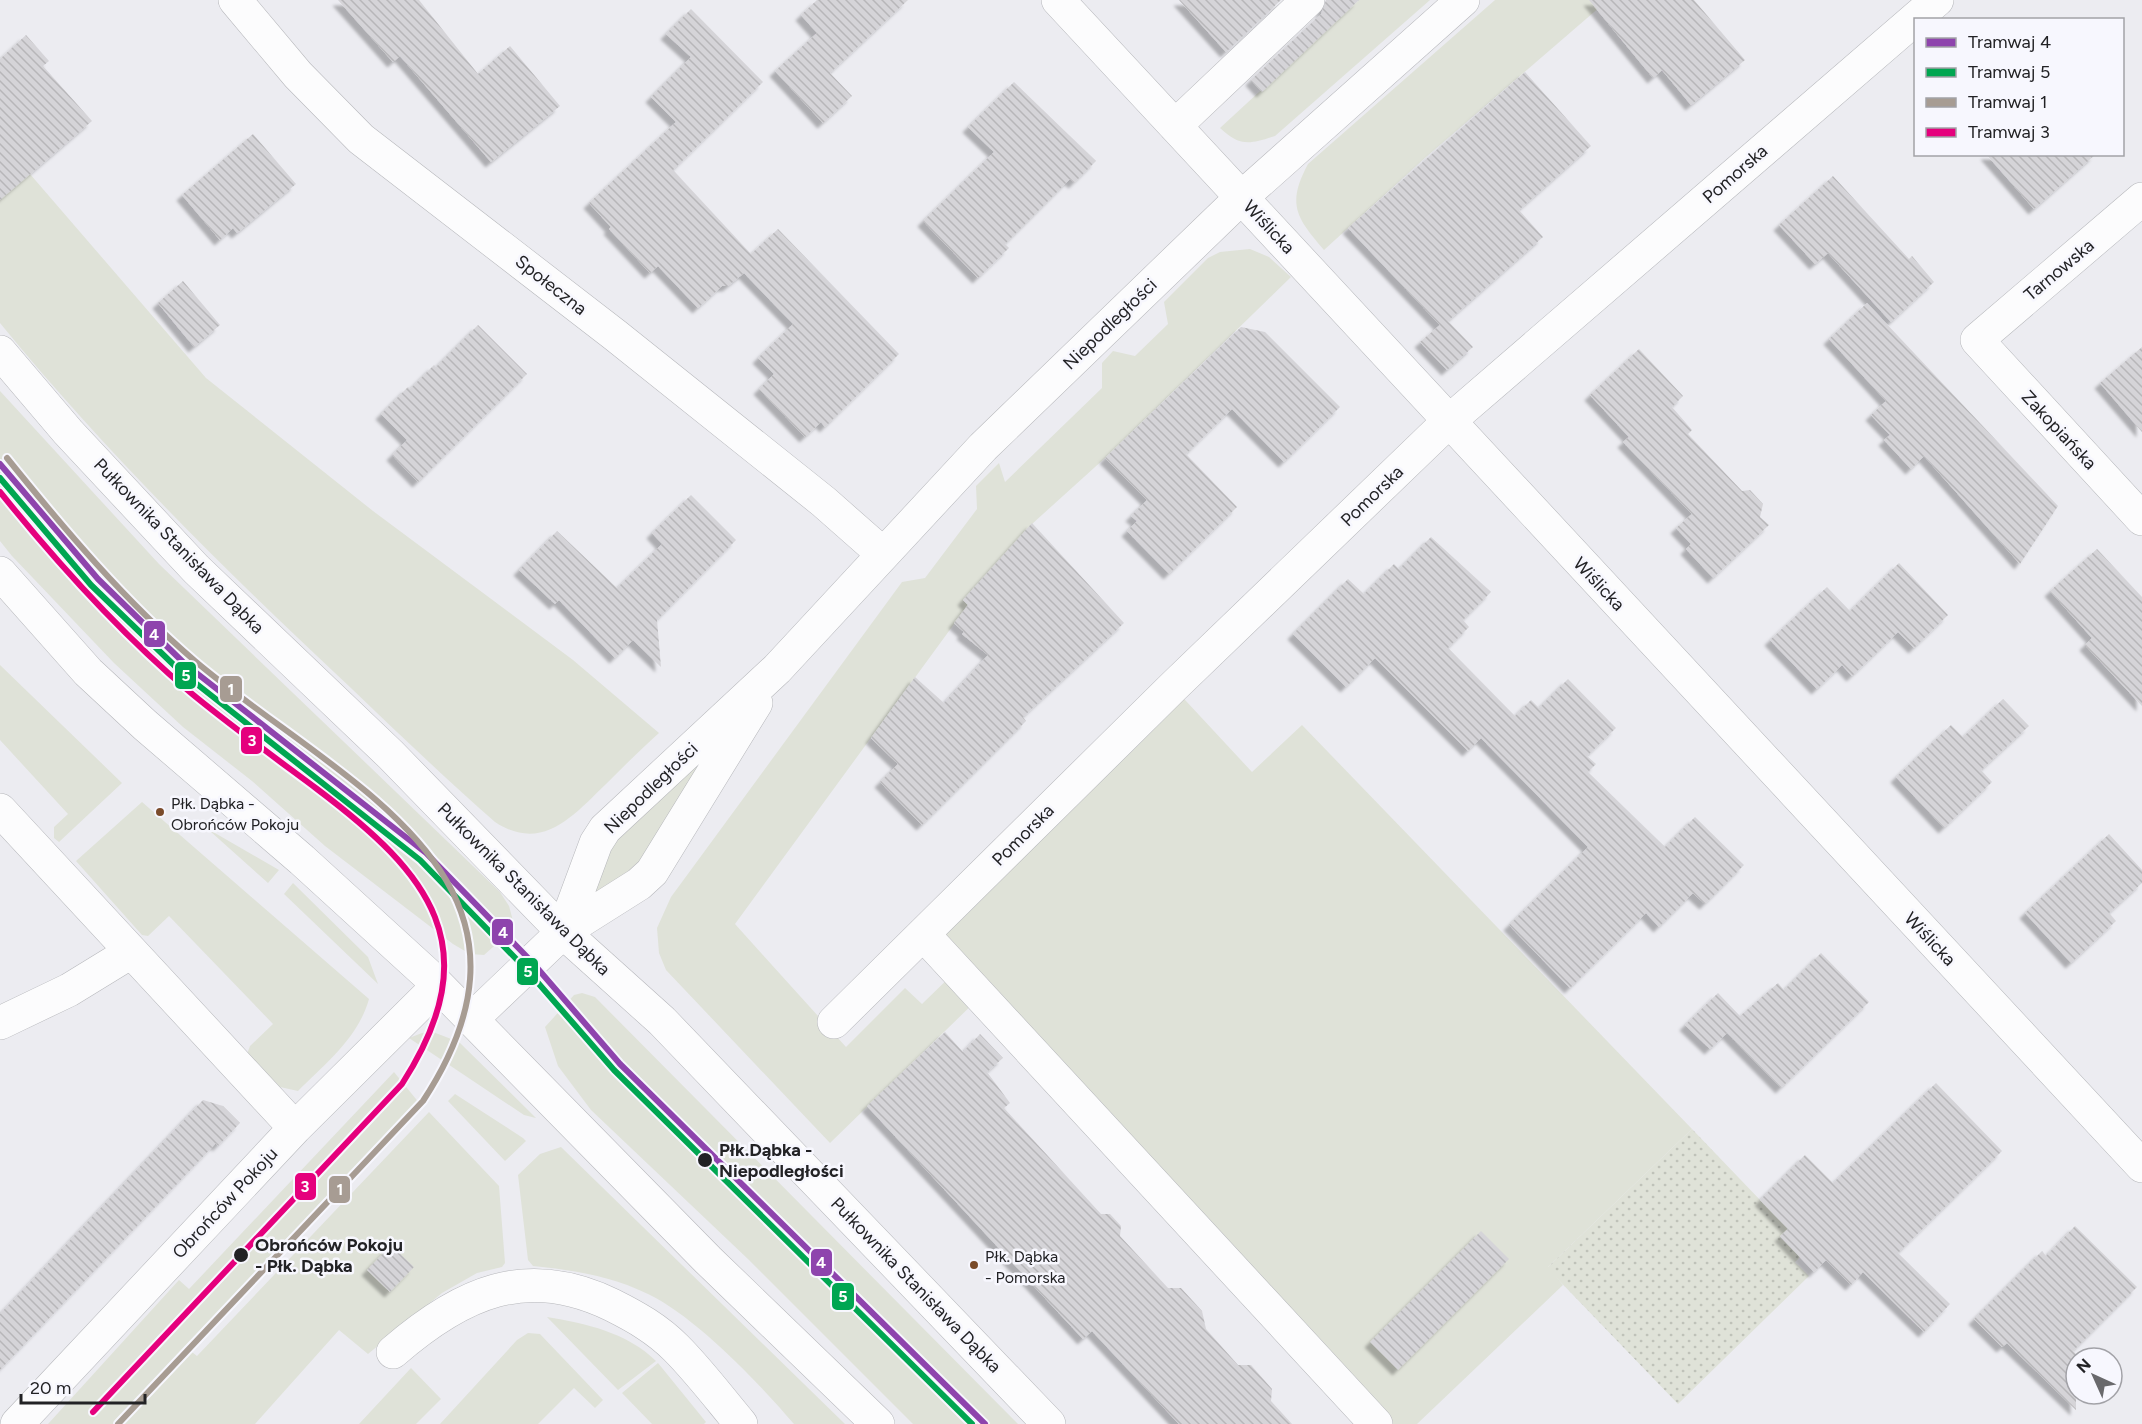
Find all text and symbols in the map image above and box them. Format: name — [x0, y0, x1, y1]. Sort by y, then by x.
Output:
legend — [1914, 18, 2124, 156]
text: Tramwaj 4 — [1968, 31, 2051, 53]
text: Tramwaj 5 — [1968, 61, 2050, 83]
text: Tramwaj 1 — [1968, 91, 2047, 113]
text: Tramwaj 3 — [1968, 121, 2050, 143]
street label: Pomorska — [1698, 140, 1772, 208]
street label: Wiślicka — [1239, 196, 1299, 258]
street label: Tarnowska — [2020, 234, 2098, 306]
street label: Społeczna — [511, 250, 591, 320]
street label: Niepodległości — [1059, 274, 1161, 374]
street label: Zakopiańska — [2017, 386, 2101, 474]
street label: Pułkownika Stanisława Dąbka — [89, 454, 269, 638]
street label: Pomorska — [1336, 461, 1408, 531]
street label: Wiślicka — [1569, 553, 1629, 615]
line badge: 4 — [143, 620, 166, 648]
text: 4 — [149, 625, 159, 644]
line badge: 5 — [174, 661, 197, 690]
text: 5 — [181, 666, 191, 685]
line badge: 1 — [219, 675, 243, 703]
text: 1 — [228, 680, 234, 699]
line badge: 3 — [240, 726, 263, 755]
text: 3 — [248, 731, 257, 750]
street label: Niepodległości — [600, 738, 702, 838]
place label: Płk. Dąbka - Obrońców Pokoju — [171, 794, 299, 834]
street label: Pułkownika Stanisława Dąbka — [433, 798, 615, 980]
street label: Pomorska — [987, 799, 1059, 871]
marker: Płk. Dąbka - Obrońców Pokoju — [154, 806, 166, 818]
street label: Wiślicka — [1900, 908, 1960, 970]
line badge: 4 — [491, 918, 514, 946]
text: 4 — [498, 923, 508, 942]
line badge: 5 — [516, 957, 539, 986]
text: 5 — [523, 962, 533, 981]
place label: Płk.Dąbka - Niepodległości — [719, 1139, 844, 1182]
street label: Obrońców Pokoju — [168, 1143, 282, 1263]
marker: Płk.Dąbka - Niepodległości — [696, 1151, 714, 1169]
line badge: 3 — [294, 1172, 317, 1201]
line badge: 1 — [328, 1175, 351, 1204]
text: 3 — [301, 1177, 310, 1196]
text: 1 — [337, 1180, 343, 1199]
street label: Pułkownika Stanisława Dąbka — [826, 1193, 1006, 1377]
place label: Obrońców Pokoju - Płk. Dąbka — [255, 1234, 403, 1277]
marker: Obrońców Pokoju - Płk. Dąbka — [232, 1246, 250, 1264]
place label: Płk. Dąbka - Pomorska — [985, 1247, 1066, 1287]
line badge: 4 — [810, 1248, 833, 1277]
text: 4 — [816, 1253, 826, 1272]
marker: Płk. Dąbka - Pomorska — [968, 1259, 980, 1271]
line badge: 5 — [831, 1282, 855, 1311]
text: 5 — [838, 1287, 848, 1306]
north arrow — [2064, 1346, 2124, 1406]
text: N — [2073, 1355, 2095, 1377]
scale bar — [21, 1367, 146, 1405]
text: 20 m — [30, 1377, 71, 1399]

